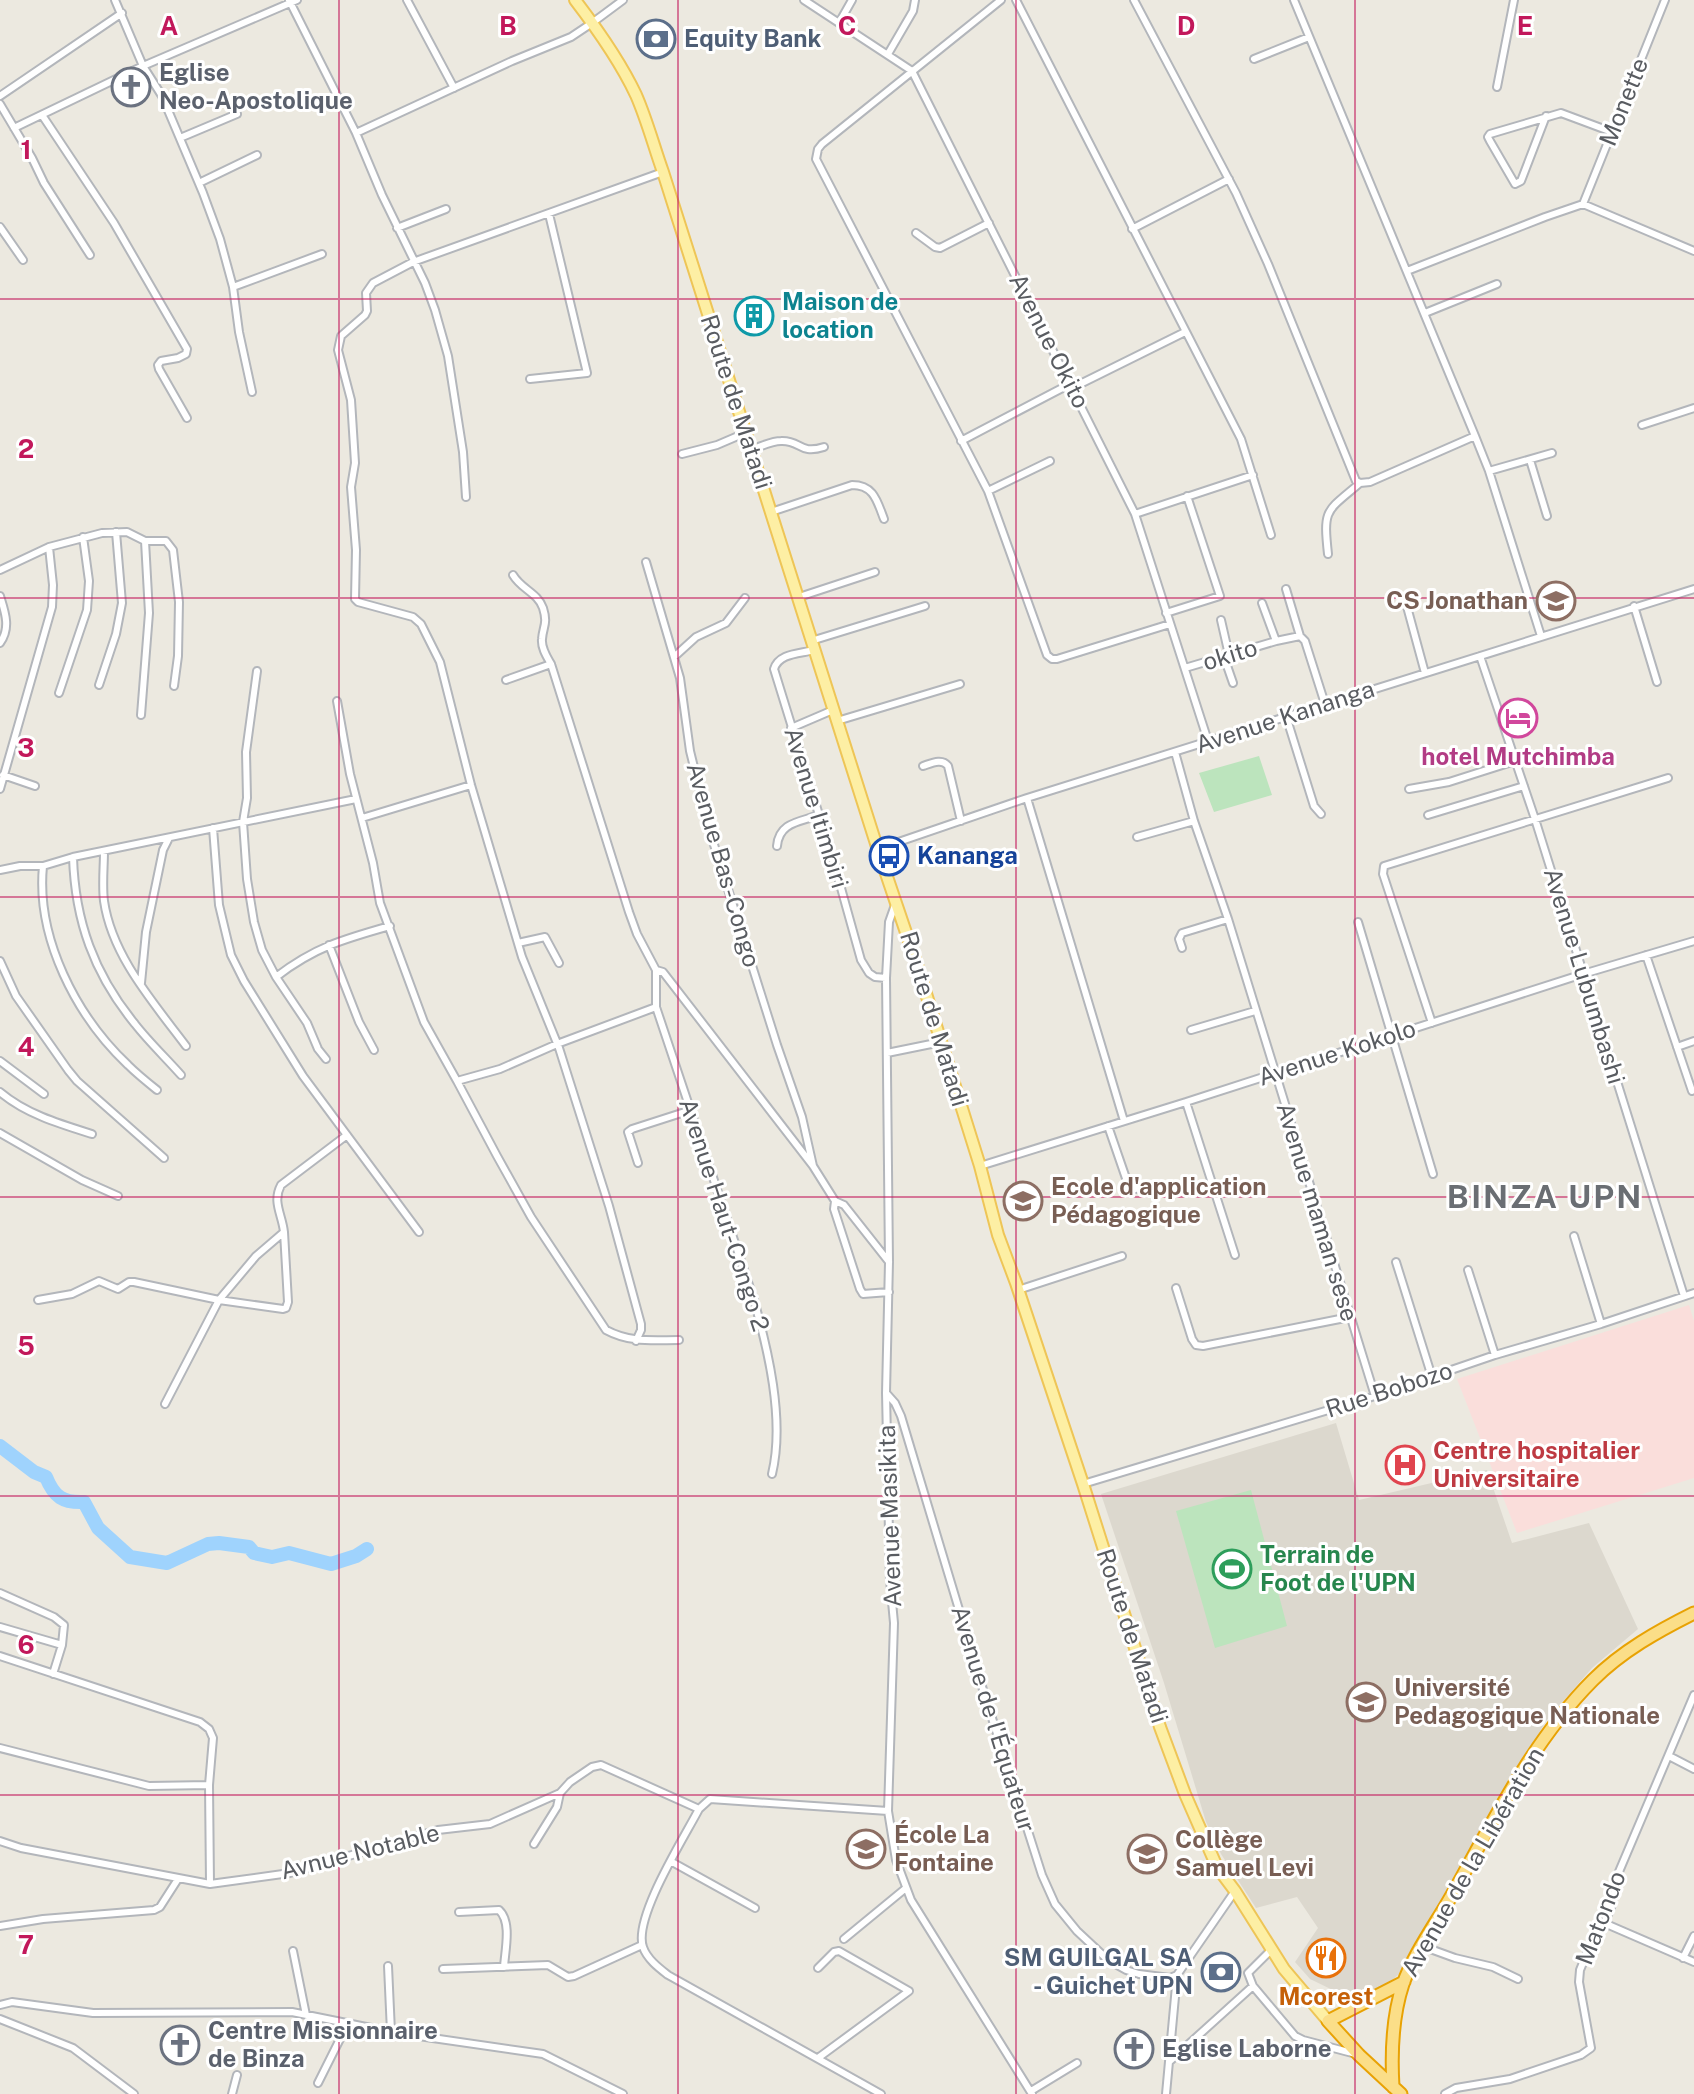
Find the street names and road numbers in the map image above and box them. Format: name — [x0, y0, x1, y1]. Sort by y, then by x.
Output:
street label: Monette — [1593, 54, 1653, 150]
street label: Avenue Okito — [1004, 268, 1096, 413]
street label: Route de Matadi — [696, 311, 778, 492]
street label: okito — [1199, 633, 1260, 676]
street label: Avenue Kananga — [1192, 674, 1378, 758]
street label: Avenue Itimbiri — [779, 724, 855, 892]
street label: Avenue Bas-Congo — [681, 759, 767, 970]
street label: Avenue Lubumbashi — [1539, 864, 1631, 1087]
street label: Route de Matadi — [895, 928, 975, 1110]
street label: Avenue Kokolo — [1254, 1013, 1419, 1091]
street label: Avenue Haut-Congo 2 — [674, 1095, 776, 1335]
street label: Avenue maman sese — [1271, 1099, 1365, 1324]
street label: Rue Bobozo — [1322, 1355, 1456, 1423]
street label: Avenue Masikita — [872, 1424, 906, 1608]
street label: Route de Matadi — [1092, 1545, 1174, 1726]
street label: Avenue de l'Équateur — [946, 1602, 1042, 1835]
street label: Avenue de la Libération — [1395, 1742, 1549, 1981]
street label: Avnue Notable — [277, 1818, 442, 1884]
street label: Matondo — [1569, 1867, 1631, 1969]

